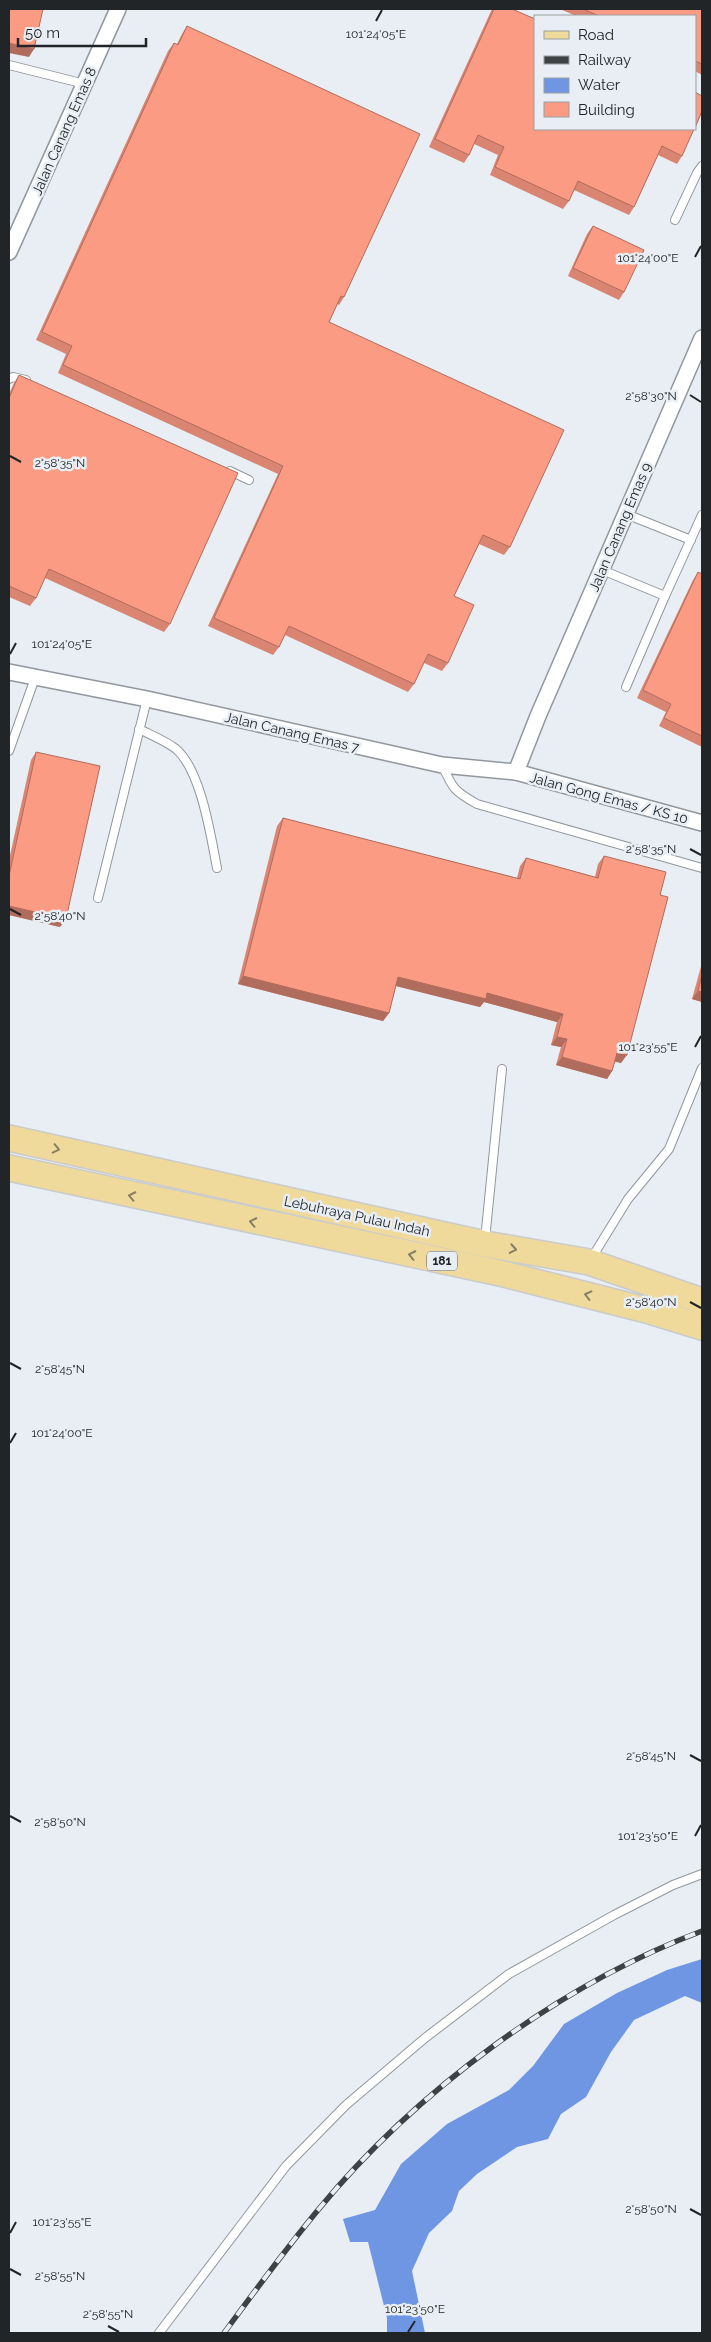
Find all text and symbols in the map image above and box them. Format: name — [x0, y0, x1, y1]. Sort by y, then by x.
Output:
scale bar — [18, 15, 145, 47]
legend — [534, 15, 696, 130]
text: 50 m — [25, 24, 60, 42]
text: Road — [578, 26, 614, 44]
text: 101°24'05"E — [346, 27, 406, 41]
text: Railway — [578, 51, 631, 69]
street label: Jalan Canang Emas 8 — [29, 65, 99, 197]
text: Water — [578, 76, 621, 94]
text: Building — [578, 101, 635, 119]
text: 101°24'00"E — [617, 251, 679, 265]
text: 2°58'30"N — [625, 389, 677, 403]
text: 2°58'35"N — [35, 456, 85, 470]
street label: Jalan Canang Emas 9 — [586, 460, 654, 594]
text: 101°24'05"E — [32, 637, 92, 651]
street label: Jalan Canang Emas 7 — [223, 709, 361, 755]
street label: Jalan Gong Emas / KS 10 — [528, 769, 690, 827]
text: 2°58'35"N — [626, 842, 676, 856]
text: 2°58'40"N — [35, 909, 85, 923]
text: 101°23'55"E — [618, 1040, 678, 1054]
one-way arrow — [52, 1143, 61, 1154]
one-way arrow — [128, 1191, 137, 1202]
street label: Lebuhraya Pulau Indah — [283, 1193, 431, 1239]
one-way arrow — [249, 1217, 258, 1228]
one-way arrow — [509, 1244, 518, 1254]
one-way arrow — [408, 1250, 417, 1261]
road number: 181 — [427, 1252, 457, 1270]
one-way arrow — [583, 1290, 592, 1301]
text: 2°58'40"N — [626, 1295, 676, 1309]
text: 2°58'45"N — [35, 1362, 85, 1376]
text: 101°24'00"E — [31, 1426, 93, 1440]
text: 2°58'45"N — [626, 1749, 676, 1763]
text: 2°58'50"N — [34, 1815, 86, 1829]
text: 101°23'50"E — [618, 1829, 678, 1843]
text: 2°58'50"N — [625, 2202, 677, 2216]
text: 101°23'55"E — [32, 2215, 92, 2229]
text: 2°58'55"N — [35, 2269, 85, 2283]
text: 101°23'50"E — [385, 2302, 445, 2316]
text: 2°58'55"N — [83, 2307, 133, 2321]

